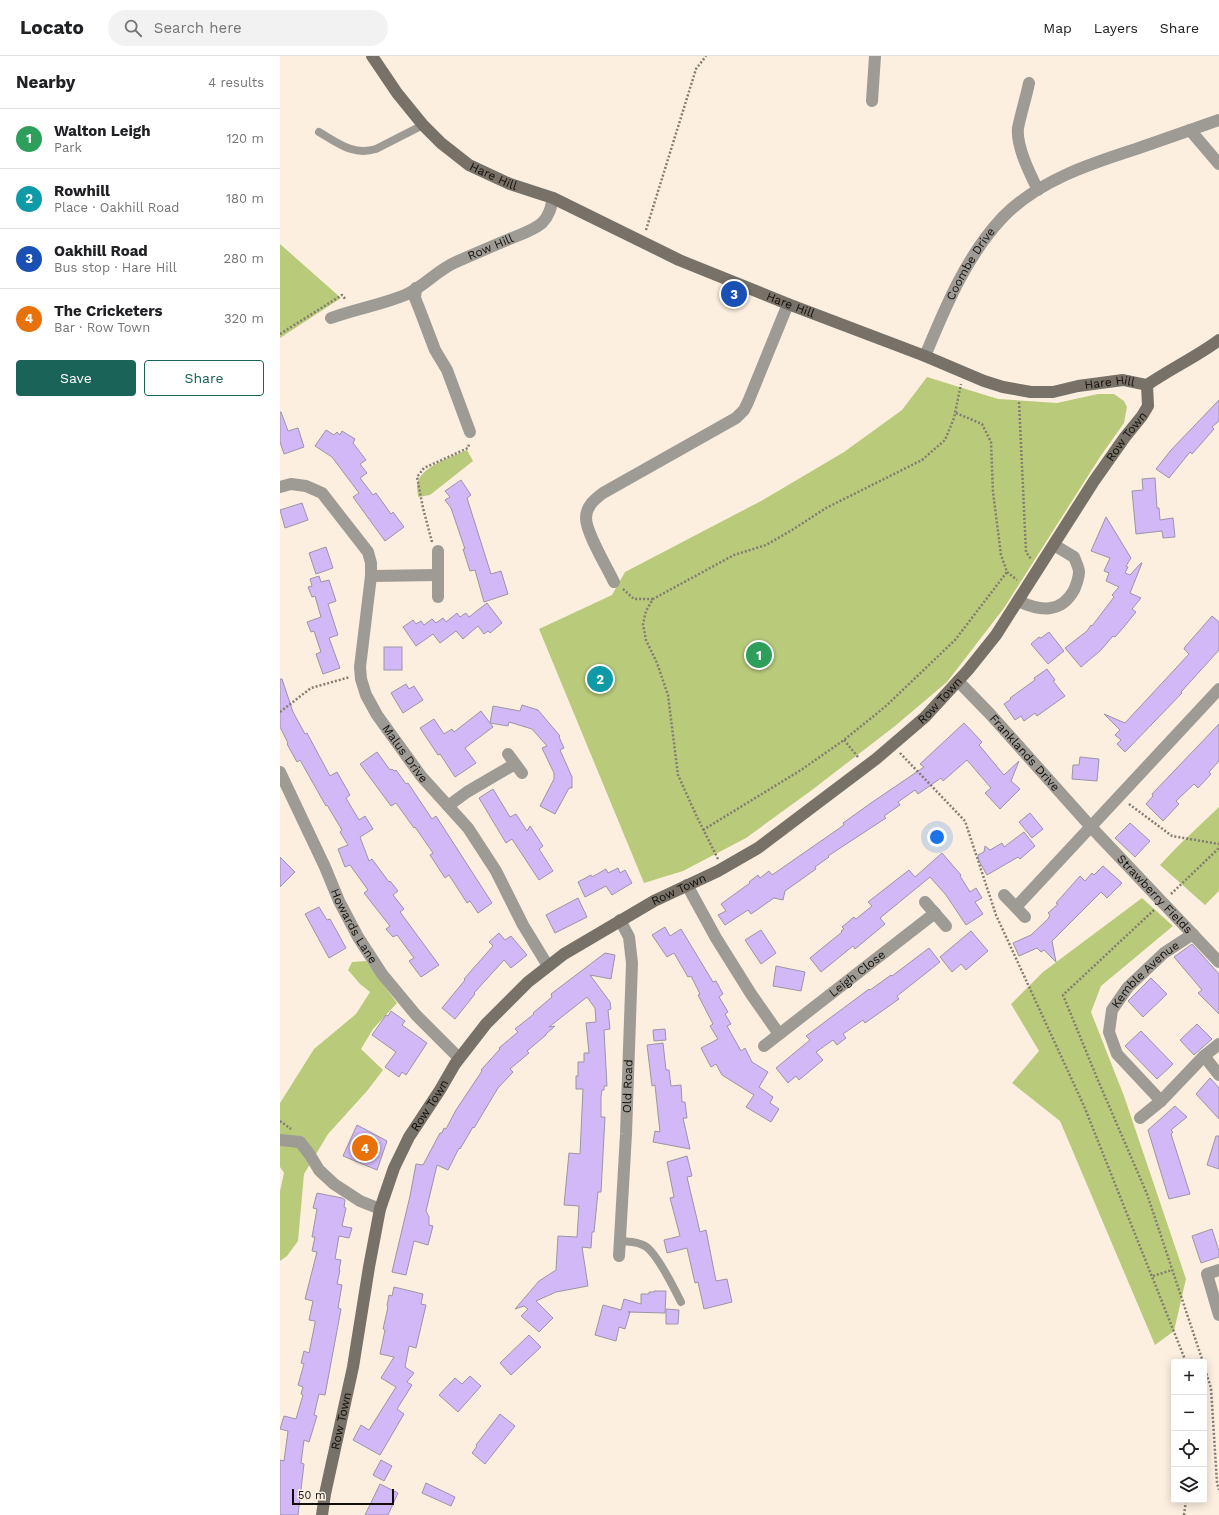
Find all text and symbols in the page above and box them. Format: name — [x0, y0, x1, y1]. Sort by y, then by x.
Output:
search box — [108, 10, 388, 46]
text: Locato — [20, 16, 84, 39]
icon: search — [122, 17, 144, 39]
text: Search here — [154, 19, 242, 37]
text: Map — [1043, 20, 1072, 36]
text: Layers — [1094, 20, 1138, 36]
text: Share — [1160, 20, 1199, 36]
text: Nearby — [16, 72, 75, 92]
text: 4 results — [208, 75, 264, 90]
text: Walton Leigh — [54, 122, 151, 140]
text: 1 — [26, 131, 32, 146]
text: 120 m — [226, 131, 264, 146]
text: Park — [54, 140, 82, 155]
street label: Hare Hill — [468, 159, 519, 193]
text: Rowhill — [54, 182, 110, 200]
text: 2 — [25, 191, 33, 206]
text: 180 m — [226, 191, 264, 206]
text: Place · Oakhill Road — [54, 200, 179, 215]
street label: Coombe Drive — [943, 225, 998, 302]
street label: Row Hill — [466, 231, 516, 263]
text: Oakhill Road — [54, 242, 148, 260]
text: 3 — [25, 251, 33, 266]
text: 280 m — [224, 251, 264, 266]
text: Bus stop · Hare Hill — [54, 260, 177, 275]
pin: 3 — [721, 279, 747, 309]
street label: Hare Hill — [764, 289, 817, 321]
text: The Cricketers — [54, 302, 163, 320]
text: 4 — [25, 311, 33, 326]
text: 320 m — [224, 311, 264, 326]
text: Bar · Row Town — [54, 320, 150, 335]
button: Save — [16, 360, 136, 396]
button: Share — [144, 360, 264, 396]
street label: Hare Hill — [1084, 373, 1136, 392]
street label: Row Town — [1103, 409, 1150, 464]
pin: 1 — [746, 640, 772, 670]
pin: 2 — [587, 664, 613, 694]
street label: Row Town — [915, 674, 965, 727]
street label: Franklands Drive — [987, 711, 1063, 794]
street label: Malus Drive — [379, 722, 431, 786]
your location — [927, 827, 947, 847]
street label: Strawberry Fields — [1114, 852, 1195, 936]
street label: Row Town — [649, 871, 708, 908]
street label: Howards Lane — [328, 887, 380, 966]
street label: Kemble Avenue — [1109, 938, 1182, 1011]
street label: Leigh Close — [826, 947, 888, 1000]
street label: Old Road — [620, 1059, 636, 1113]
street label: Row Town — [408, 1077, 451, 1134]
pin: 4 — [352, 1133, 378, 1163]
map controls — [1171, 1359, 1207, 1503]
button: + — [1171, 1359, 1207, 1395]
street label: Row Town — [328, 1391, 354, 1451]
button: − — [1171, 1395, 1207, 1431]
button: locate — [1171, 1431, 1207, 1467]
button: layers — [1171, 1467, 1207, 1503]
scale bar — [292, 1487, 394, 1506]
text: 50 m — [298, 1489, 325, 1502]

